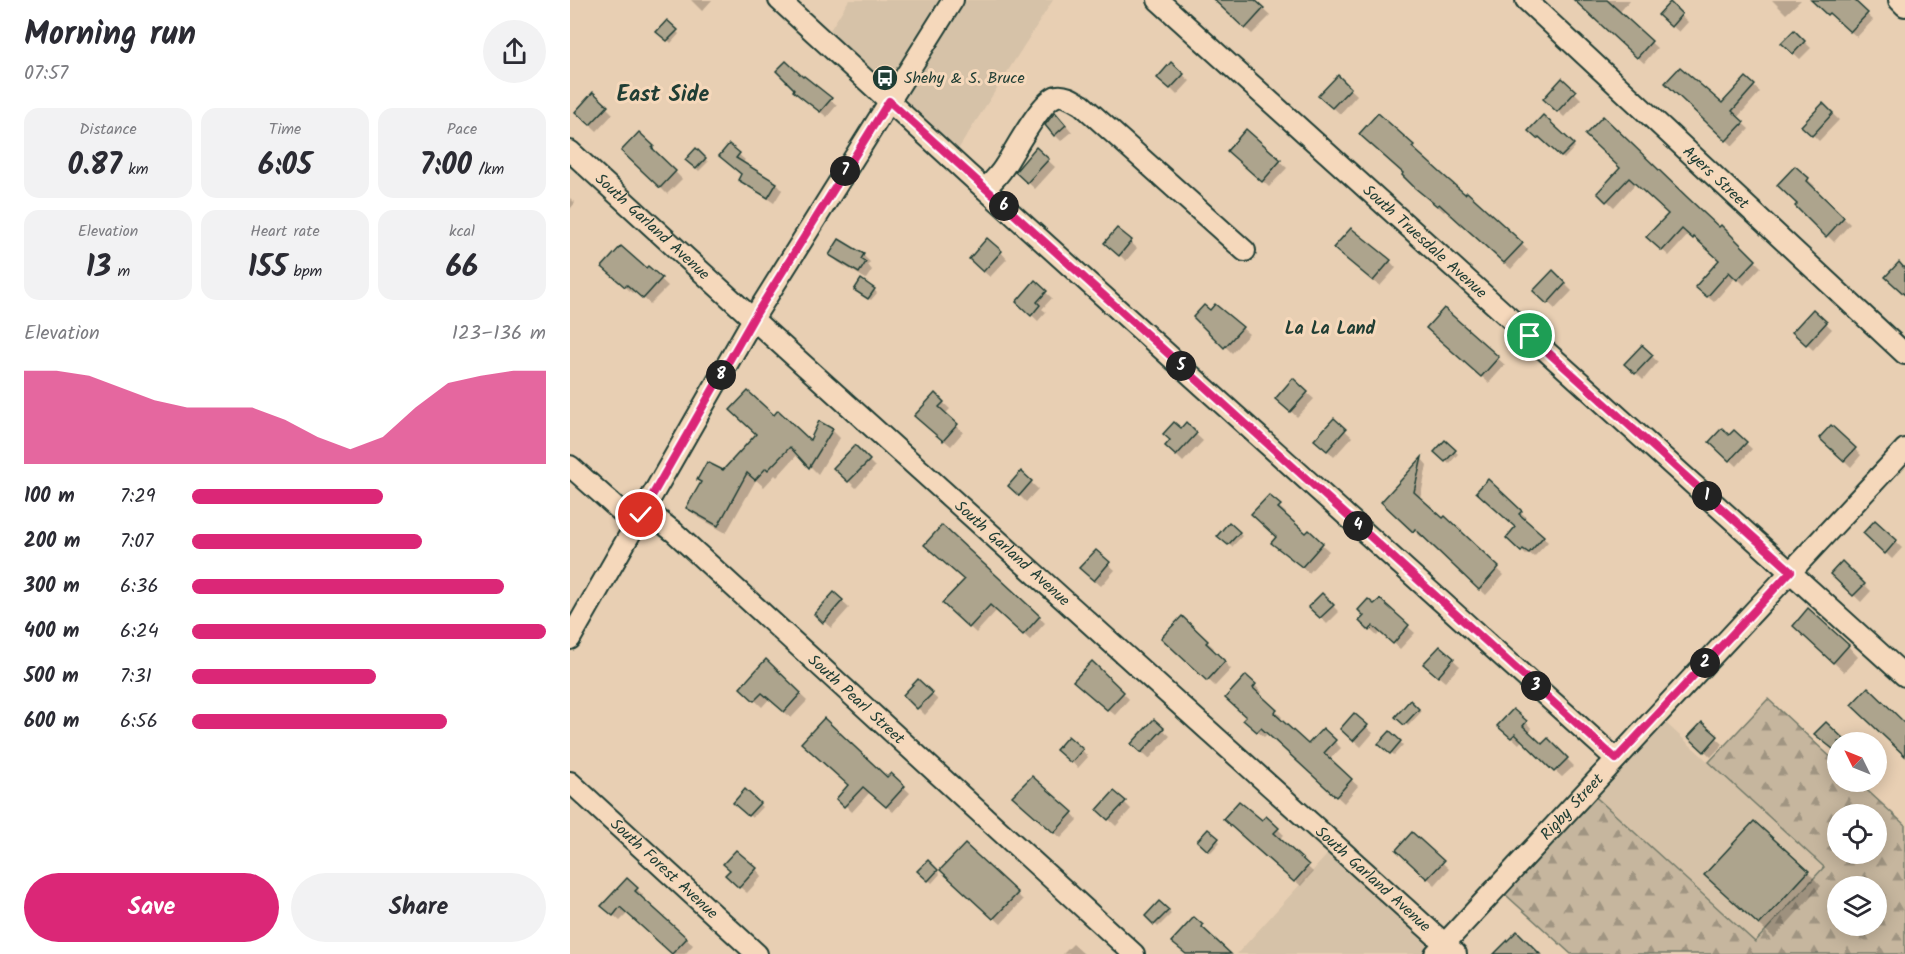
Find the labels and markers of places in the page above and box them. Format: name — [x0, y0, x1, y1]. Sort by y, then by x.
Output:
bus stop icon: Shehy & S. Bruce — [870, 63, 900, 93]
place label: Shehy & S. Bruce — [904, 66, 1025, 91]
pin: 7 — [830, 156, 860, 186]
pin: 6 — [989, 191, 1019, 221]
pin — [1504, 310, 1555, 361]
pin: 5 — [1166, 351, 1196, 381]
pin: 8 — [706, 360, 736, 390]
pin: 1 — [1692, 481, 1722, 511]
pin — [615, 489, 666, 540]
pin: 4 — [1343, 511, 1373, 541]
pin: 2 — [1690, 648, 1720, 678]
pin: 3 — [1521, 671, 1551, 701]

